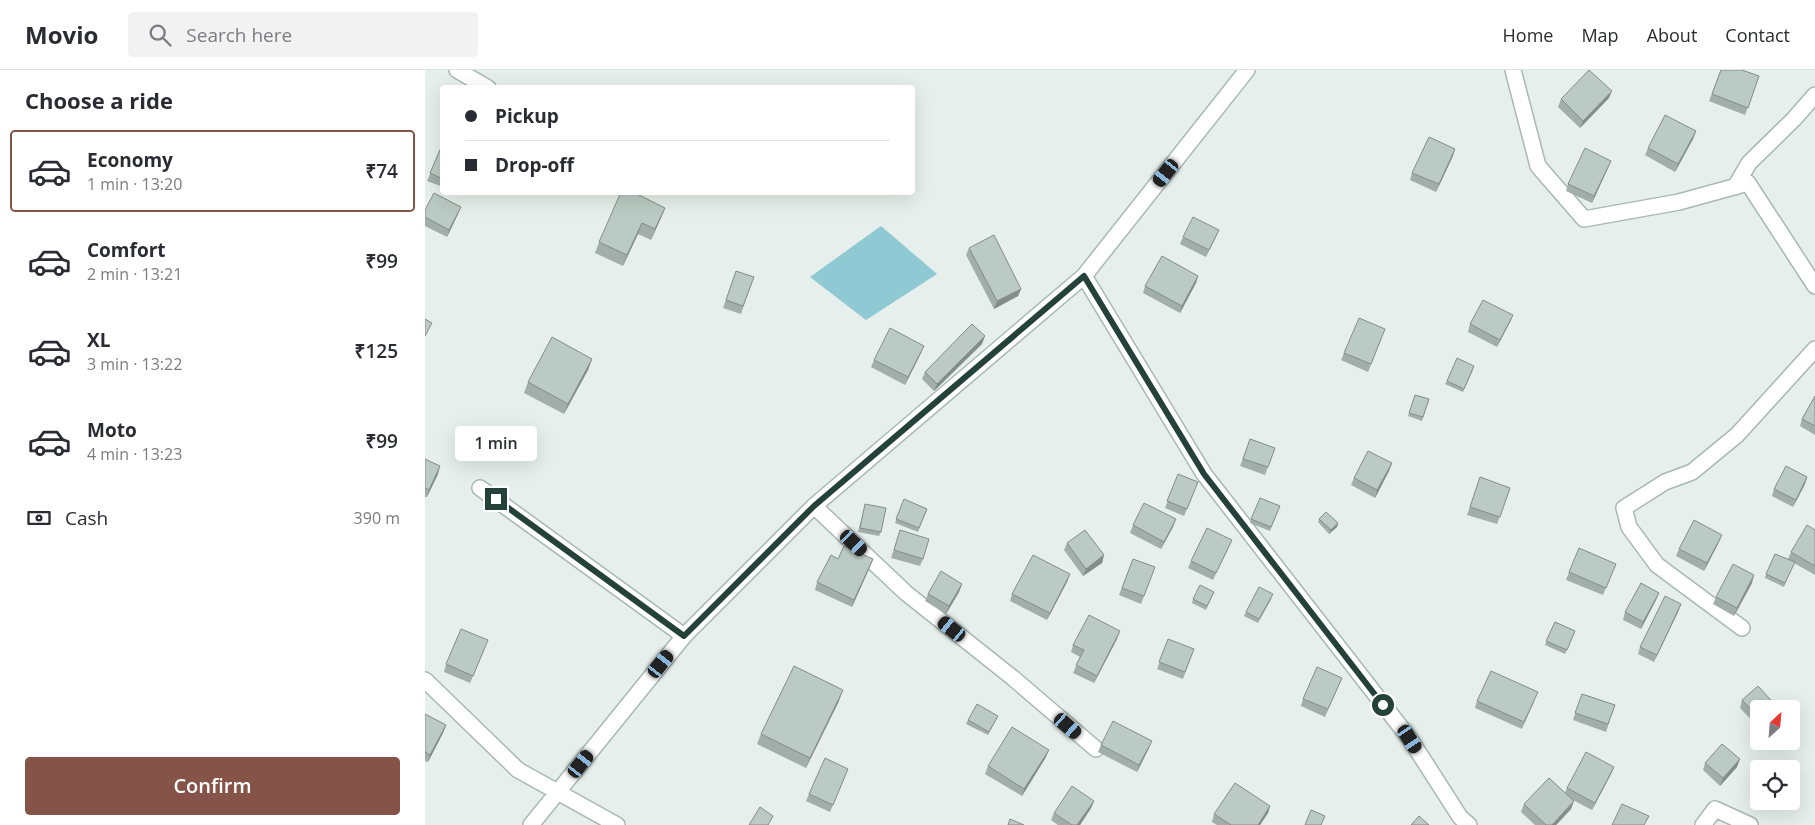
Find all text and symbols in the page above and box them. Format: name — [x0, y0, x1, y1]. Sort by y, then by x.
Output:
search box — [128, 12, 478, 57]
text: Movio — [25, 18, 98, 51]
icon: search — [146, 21, 174, 49]
text: Search here — [186, 22, 292, 48]
text: Home — [1503, 23, 1553, 47]
text: Map — [1581, 23, 1619, 47]
text: About — [1647, 23, 1697, 47]
text: Contact — [1725, 23, 1790, 47]
text: Choose a ride — [25, 85, 173, 115]
text: Pickup — [495, 103, 559, 129]
text: Economy — [87, 147, 173, 173]
icon: car — [27, 149, 72, 194]
text: Drop-off — [495, 152, 574, 178]
car — [1150, 157, 1181, 189]
text: ₹74 — [365, 158, 398, 184]
text: 1 min · 13:20 — [87, 173, 182, 195]
text: Comfort — [87, 237, 166, 263]
icon: car — [27, 239, 72, 284]
text: ₹99 — [365, 248, 398, 274]
text: 2 min · 13:21 — [87, 263, 182, 285]
text: XL — [87, 327, 110, 353]
icon: car — [27, 329, 72, 374]
text: ₹125 — [355, 338, 398, 364]
text: 3 min · 13:22 — [87, 353, 182, 375]
text: Moto — [87, 417, 137, 443]
icon: car — [27, 419, 72, 464]
callout: 1 min — [455, 426, 537, 462]
text: ₹99 — [365, 428, 398, 454]
text: 1 min — [474, 432, 518, 454]
text: 4 min · 13:23 — [87, 443, 182, 465]
route end — [485, 488, 507, 510]
icon: cash — [25, 504, 53, 532]
text: Cash — [65, 505, 108, 531]
text: 390 m — [354, 507, 400, 529]
car — [837, 527, 870, 559]
car — [935, 614, 968, 644]
car — [645, 648, 676, 680]
route start — [1372, 694, 1394, 716]
north arrow — [1750, 700, 1800, 750]
map controls — [1750, 700, 1800, 810]
car — [1051, 710, 1084, 742]
car — [1395, 722, 1424, 756]
car — [565, 748, 596, 780]
button: Confirm — [25, 757, 400, 815]
button: locate — [1750, 760, 1800, 810]

